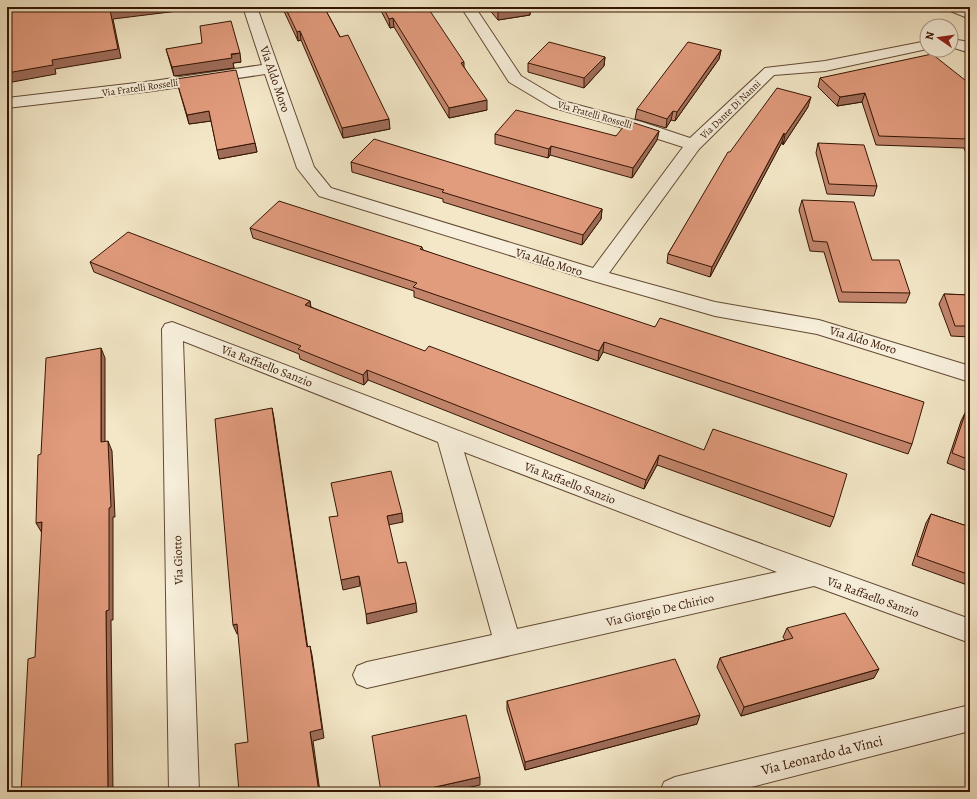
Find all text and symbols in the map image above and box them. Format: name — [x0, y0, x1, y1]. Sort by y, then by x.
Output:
north arrow — [919, 18, 959, 58]
text: N — [922, 30, 938, 41]
street label: Via Aldo Moro — [256, 43, 294, 114]
street label: Via Fratelli Rosselli — [100, 76, 179, 99]
street label: Via Dante Di Nanni — [697, 77, 764, 142]
street label: Via Fratelli Rosselli — [555, 97, 634, 131]
street label: Via Aldo Moro — [513, 244, 584, 280]
street label: Via Aldo Moro — [827, 322, 898, 358]
street label: Via Raffaello Sanzio — [218, 341, 315, 391]
street label: Via Raffaello Sanzio — [521, 458, 618, 508]
street label: Via Giotto — [169, 535, 187, 586]
street label: Via Raffaello Sanzio — [824, 573, 921, 621]
street label: Via Giorgio De Chirico — [604, 590, 715, 630]
street label: Via Leonardo da Vinci — [758, 731, 885, 780]

